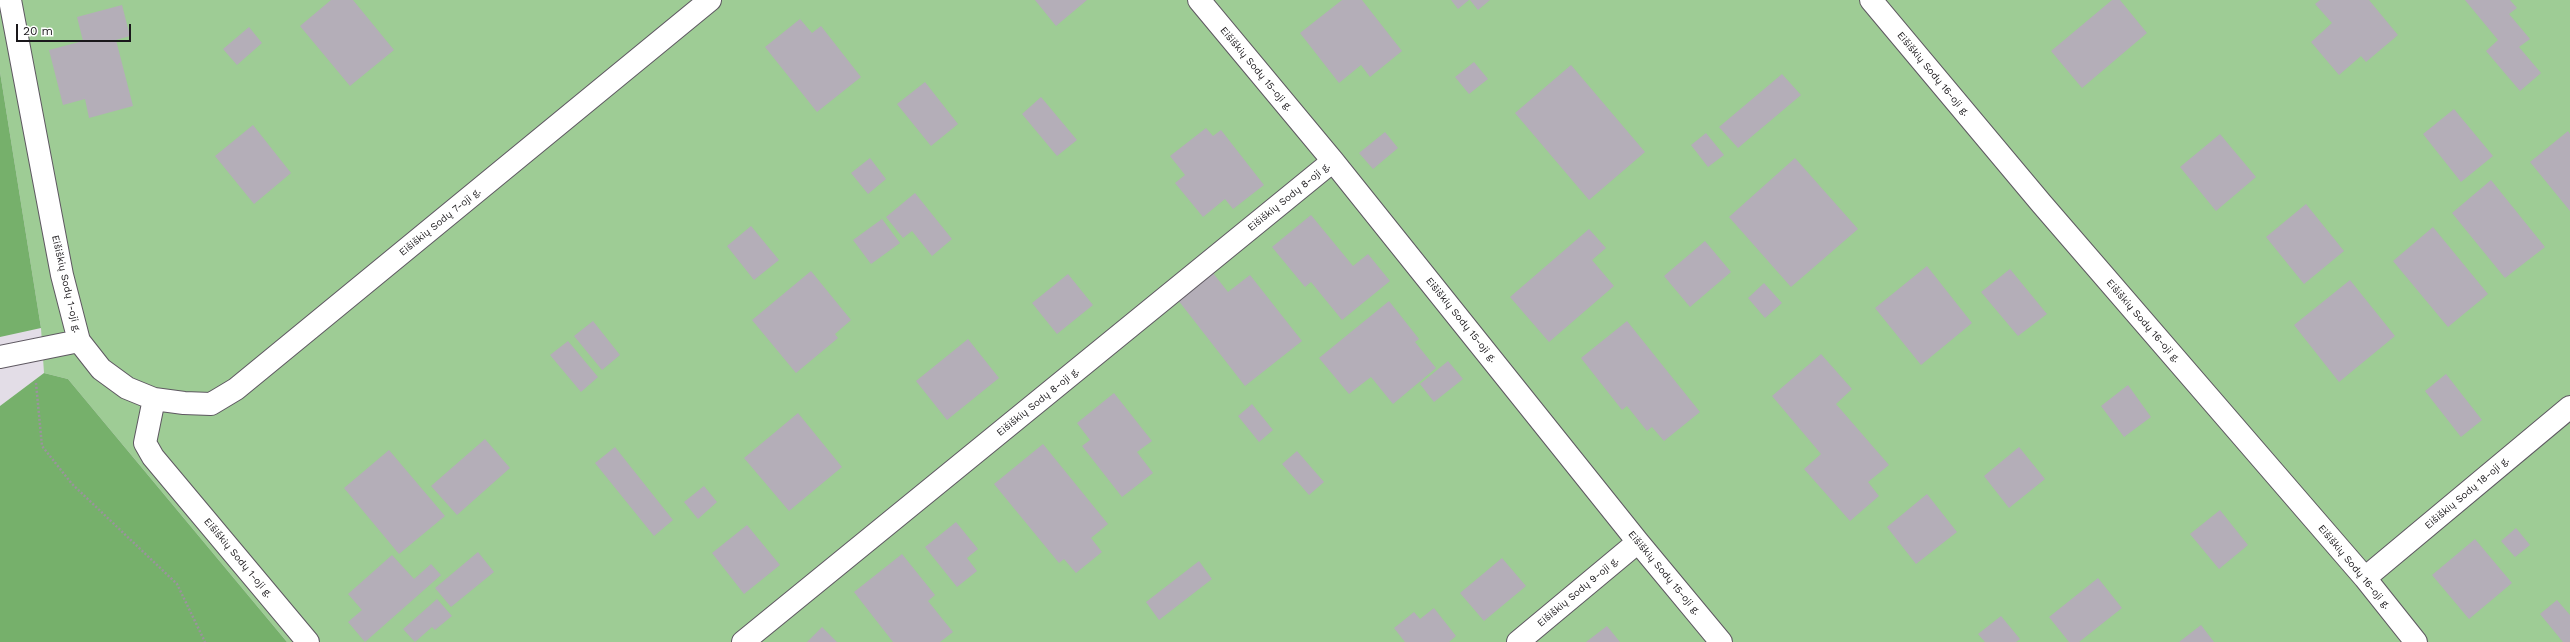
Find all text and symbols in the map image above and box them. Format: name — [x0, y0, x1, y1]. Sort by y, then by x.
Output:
scale bar — [18, 16, 133, 42]
text: 20 m — [23, 24, 53, 38]
street label: Eišiškių Sodų 15-oji g. — [1217, 25, 1295, 113]
street label: Eišiškių Sodų 16-oji g. — [1894, 29, 1972, 119]
street label: Eišiškių Sodų 8-oji g. — [1245, 160, 1333, 234]
street label: Eišiškių Sodų 7-oji g. — [397, 185, 483, 259]
street label: Eišiškių Sodų 1-oji g. — [49, 234, 83, 334]
street label: Eišiškių Sodų 15-oji g. — [1423, 275, 1499, 365]
street label: Eišiškių Sodų 16-oji g. — [2104, 277, 2182, 365]
street label: Eišiškių Sodų 8-oji g. — [994, 365, 1082, 439]
street label: Eišiškių Sodų 18-oji g. — [2422, 454, 2512, 532]
street label: Eišiškių Sodų 1-oji g. — [201, 516, 275, 600]
street label: Eišiškių Sodų 16-oji g. — [2315, 522, 2393, 612]
street label: Eišiškių Sodų 15-oji g. — [1625, 529, 1703, 617]
street label: Eišiškių Sodų 9-oji g. — [1535, 554, 1621, 630]

